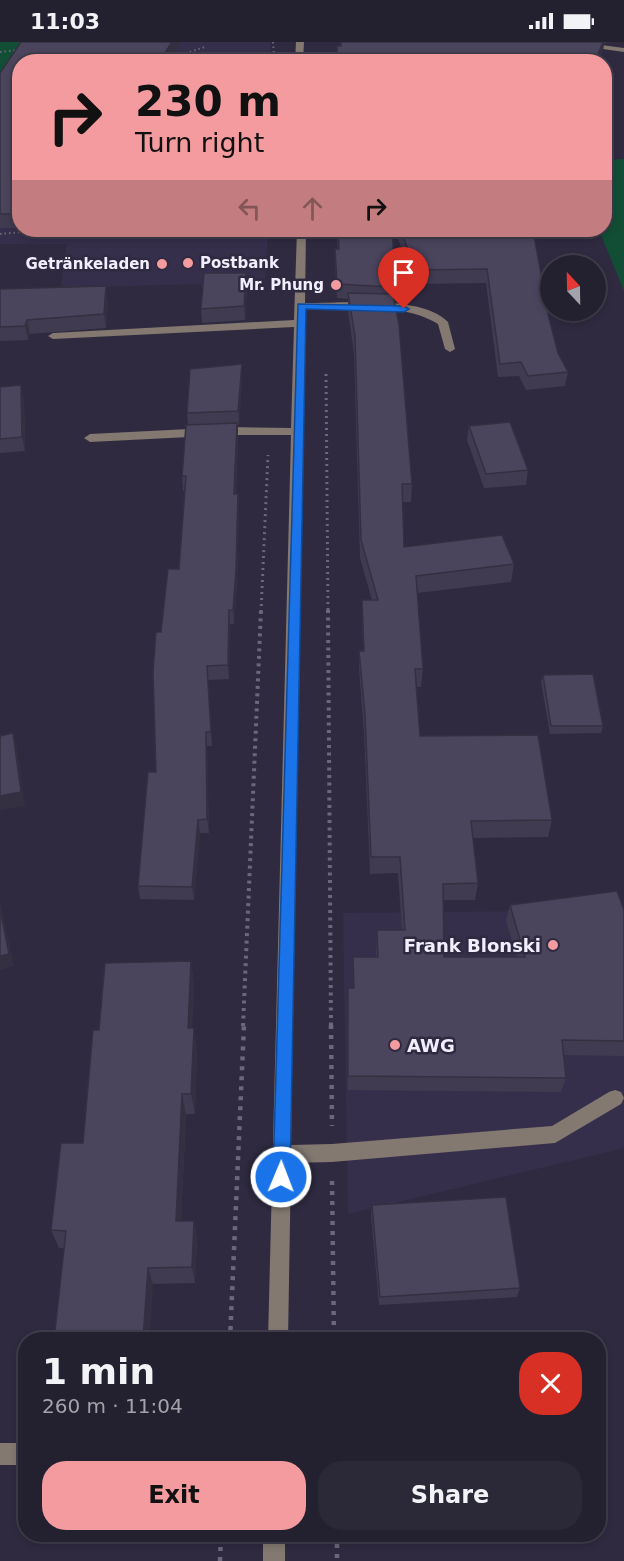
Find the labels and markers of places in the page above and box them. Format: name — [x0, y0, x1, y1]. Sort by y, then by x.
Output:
pin — [378, 247, 429, 309]
place label: Postbank — [200, 254, 280, 272]
place label: Getränkeladen — [26, 255, 150, 273]
marker: Postbank — [181, 256, 195, 270]
marker: Getränkeladen — [155, 257, 169, 271]
place label: Mr. Phung — [239, 276, 324, 294]
marker: Mr. Phung — [329, 278, 343, 292]
place label: Frank Blonski — [404, 935, 541, 956]
marker: Frank Blonski — [546, 938, 560, 952]
place label: AWG — [407, 1035, 455, 1056]
marker: AWG — [388, 1038, 402, 1052]

